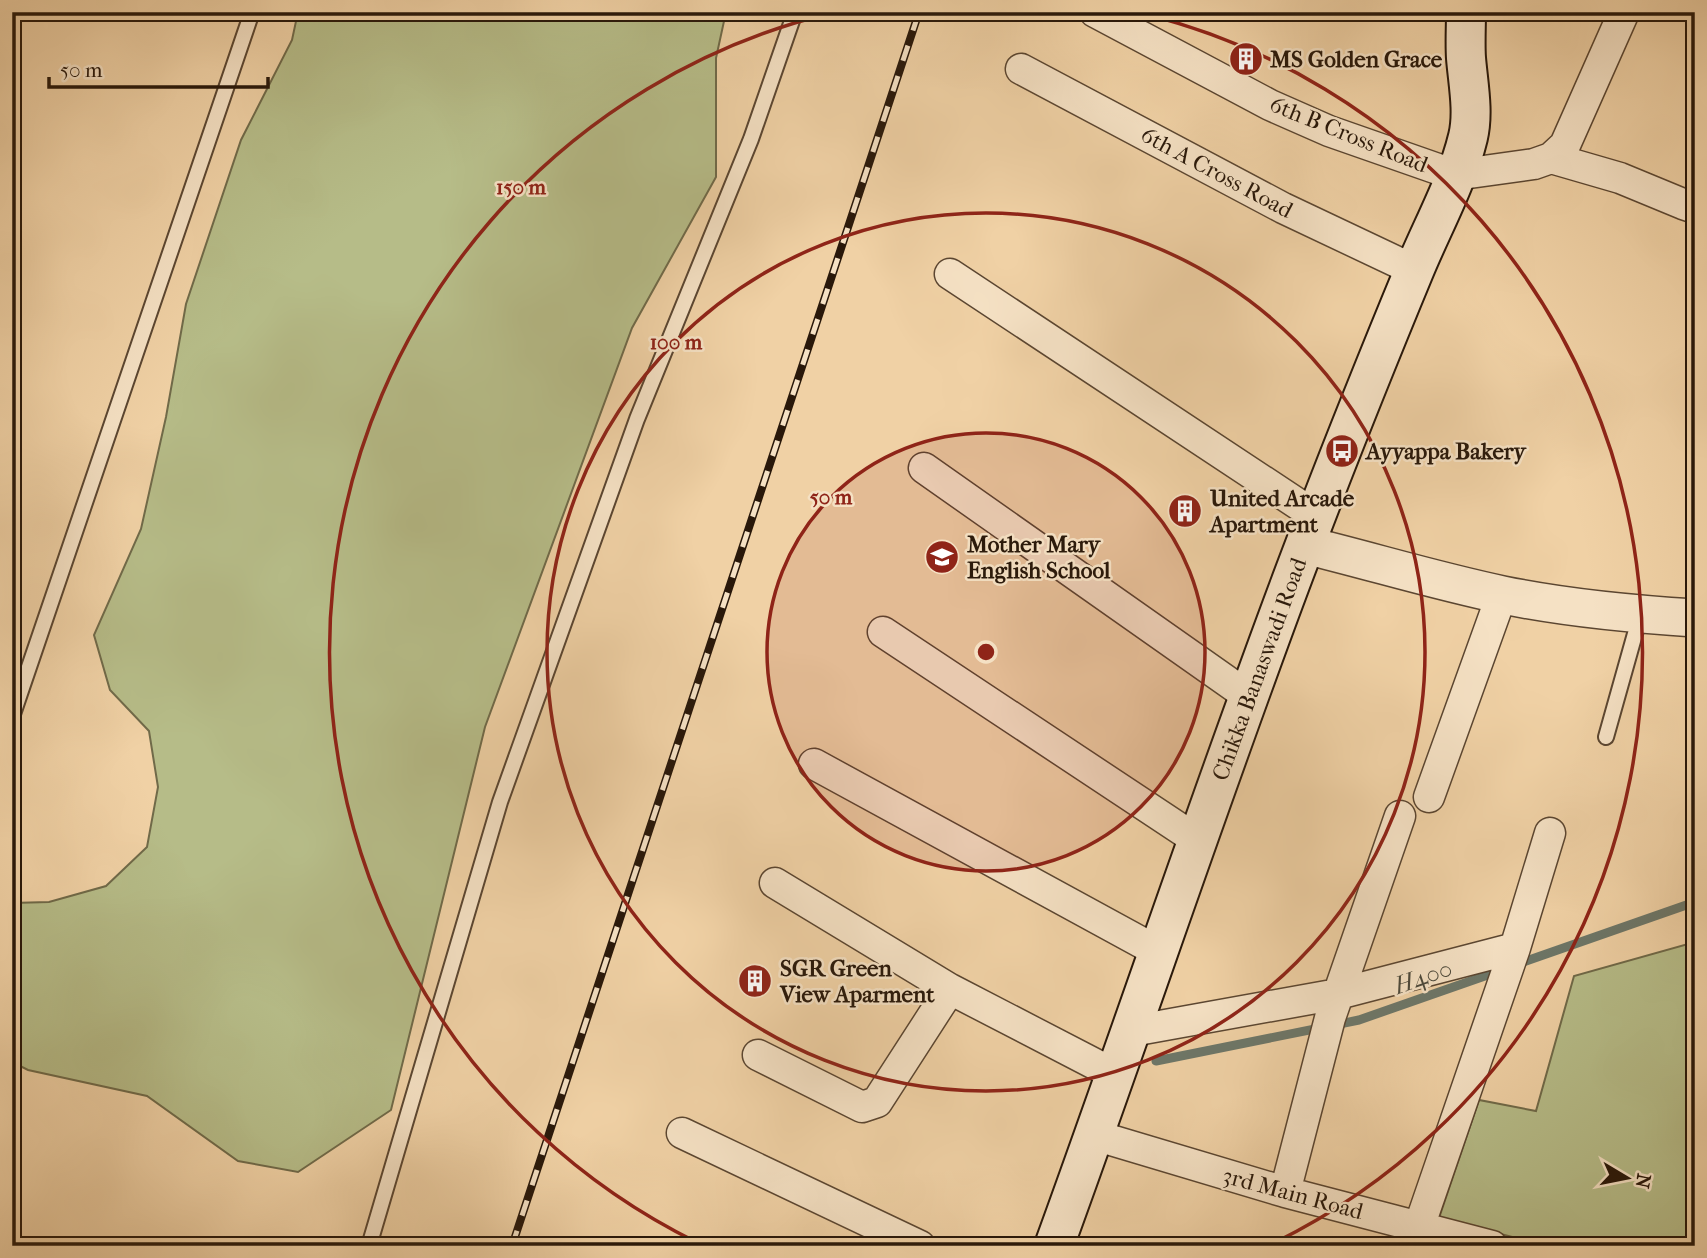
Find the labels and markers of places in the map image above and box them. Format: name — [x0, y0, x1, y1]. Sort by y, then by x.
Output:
building icon: MS Golden Grace — [1227, 40, 1265, 78]
place label: MS Golden Grace — [1270, 46, 1443, 73]
bus stop icon: Ayyappa Bakery — [1323, 432, 1361, 470]
place label: Ayyappa Bakery — [1364, 438, 1528, 465]
place label: United Arcade Apartment — [1208, 485, 1355, 538]
building icon: United Arcade Apartment — [1166, 492, 1204, 530]
place label: Mother Mary English School — [967, 531, 1111, 584]
school or university icon: Mother Mary English School — [923, 538, 961, 576]
centre of rings — [974, 640, 998, 664]
place label: SGR Green View Aparment — [779, 955, 935, 1008]
building icon: SGR Green View Aparment — [736, 962, 774, 1000]

